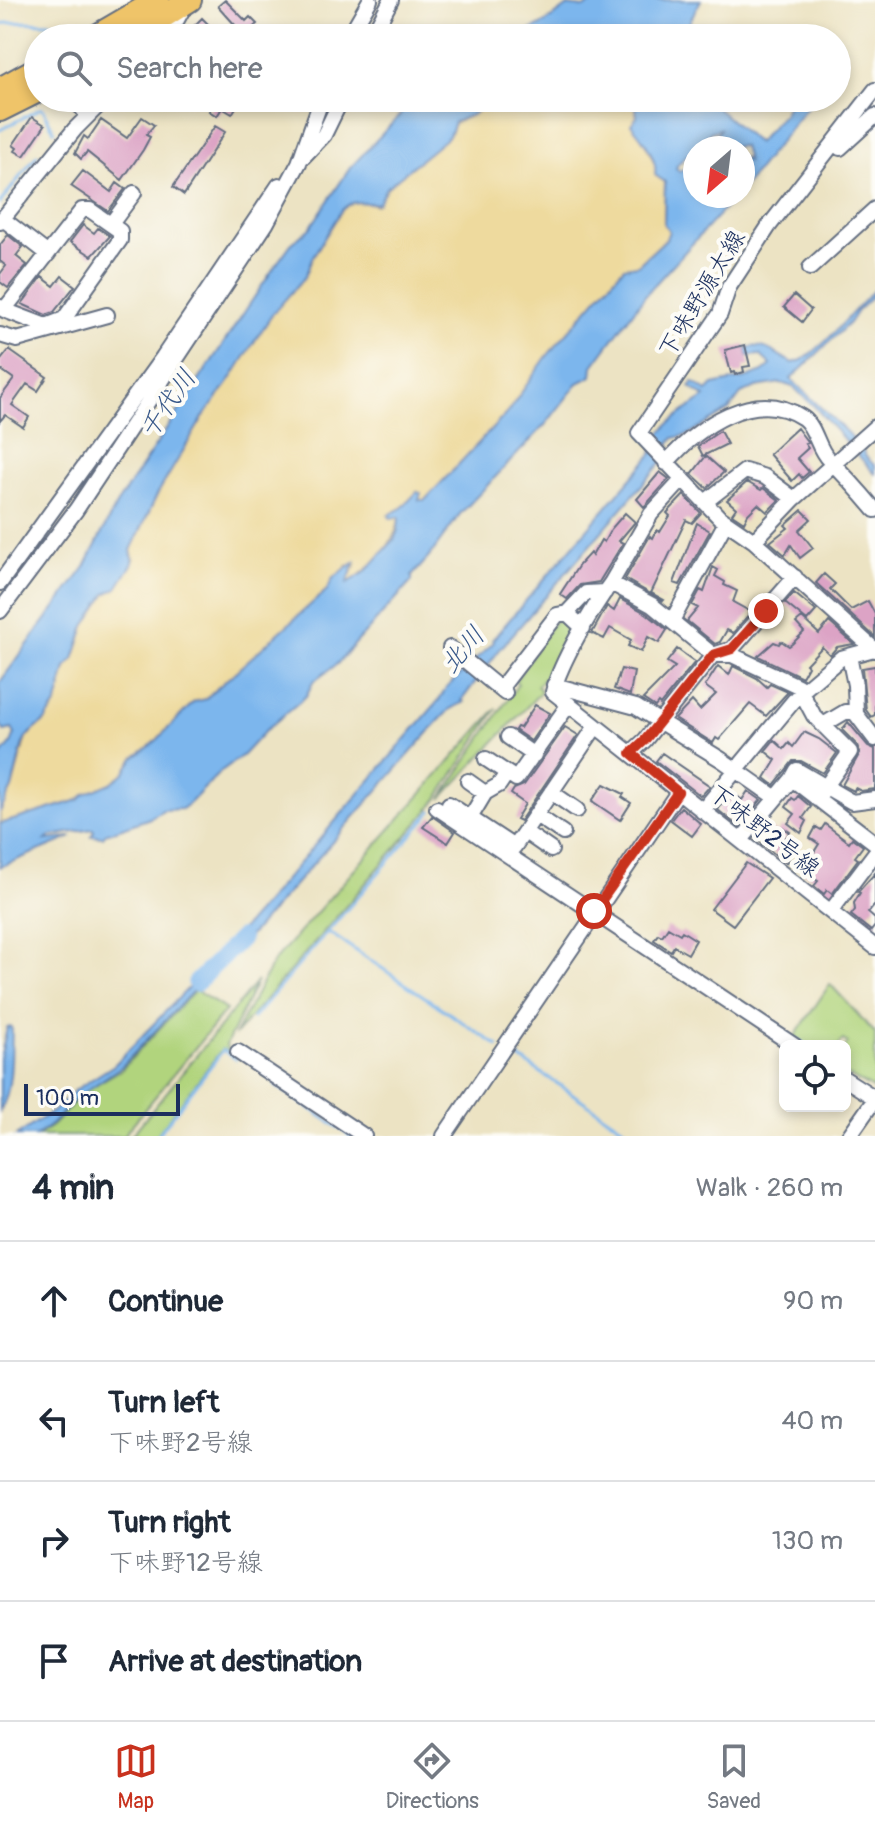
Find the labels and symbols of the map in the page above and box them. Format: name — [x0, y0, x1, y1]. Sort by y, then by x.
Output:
north arrow — [683, 136, 755, 208]
street label: 下味野源太線 — [652, 225, 752, 363]
water label: 千代川 — [133, 363, 203, 445]
route end — [748, 593, 784, 629]
water label: 北川 — [434, 620, 492, 680]
street label: 下味野2号線 — [703, 779, 825, 883]
route start — [576, 893, 612, 929]
scale bar — [24, 1080, 180, 1116]

